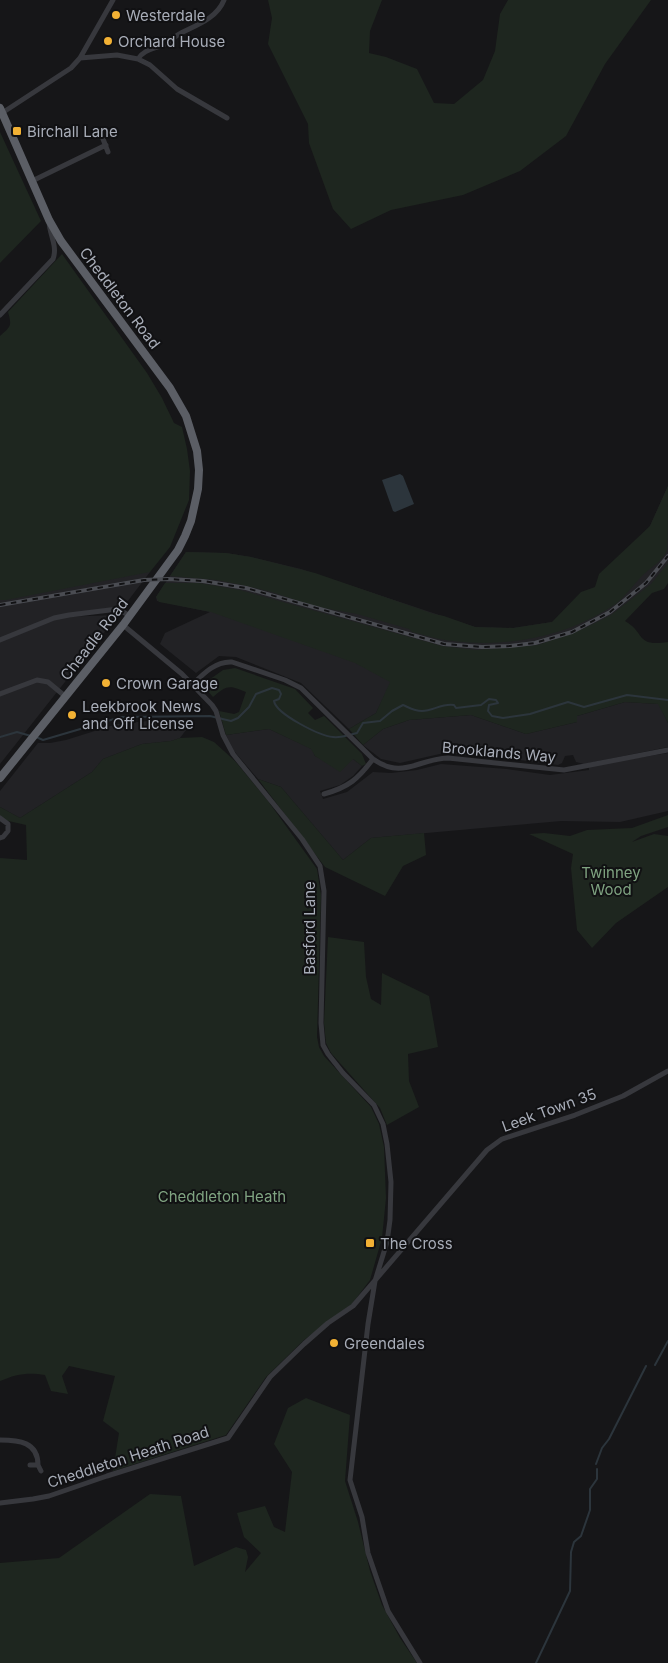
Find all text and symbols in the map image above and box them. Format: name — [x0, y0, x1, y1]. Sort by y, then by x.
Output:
place label: Westerdale — [126, 6, 206, 25]
marker: Westerdale — [110, 9, 122, 21]
place label: Orchard House — [118, 32, 225, 51]
marker: Orchard House — [102, 35, 114, 47]
place label: Birchall Lane — [27, 122, 118, 141]
marker: Birchall Lane — [11, 125, 23, 137]
street label: Cheddleton Road — [76, 243, 164, 353]
street label: Cheadle Road — [56, 594, 132, 684]
place label: Crown Garage — [116, 674, 218, 693]
marker: Crown Garage — [100, 677, 112, 689]
place label: Leekbrook News and Off License — [82, 697, 201, 733]
marker: Leekbrook News and Off License — [66, 709, 78, 721]
street label: Brooklands Way — [441, 738, 557, 766]
park label: Twinney Wood — [581, 863, 641, 899]
street label: Basford Lane — [300, 881, 319, 975]
street label: Leek Town 35 — [499, 1084, 599, 1136]
park label: Cheddleton Heath — [158, 1187, 286, 1206]
place label: The Cross — [380, 1234, 453, 1253]
marker: The Cross — [364, 1237, 376, 1249]
place label: Greendales — [344, 1334, 425, 1353]
marker: Greendales — [328, 1337, 340, 1349]
street label: Cheddleton Heath Road — [45, 1422, 211, 1492]

